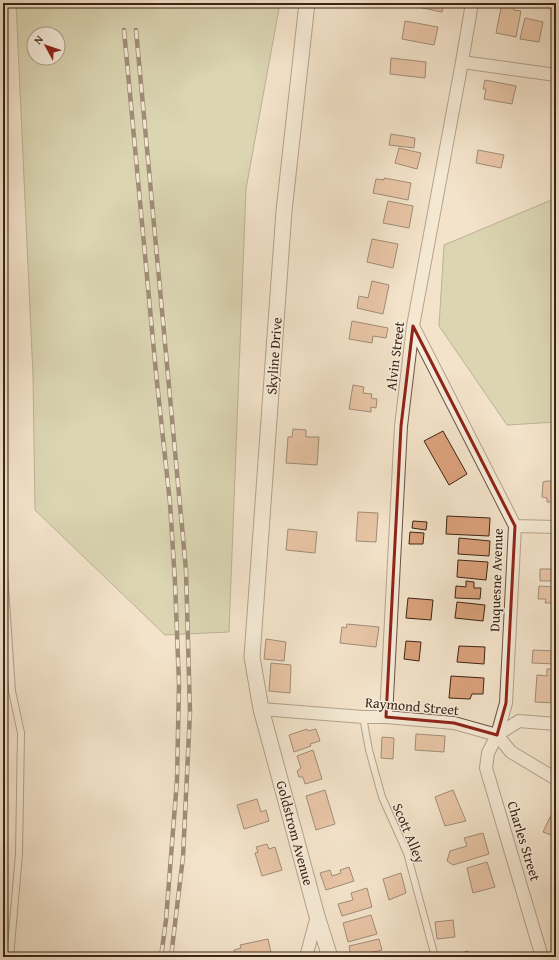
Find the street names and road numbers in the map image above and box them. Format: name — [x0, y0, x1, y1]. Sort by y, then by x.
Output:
street label: Skyline Drive — [261, 316, 287, 395]
street label: Alvin Street — [381, 320, 409, 392]
street label: Duquesne Avenue — [484, 527, 508, 632]
street label: Raymond Street — [364, 692, 460, 720]
street label: Goldstrom Avenue — [271, 778, 319, 888]
street label: Charles Street — [502, 799, 546, 883]
street label: Scott Alley — [388, 800, 430, 866]

